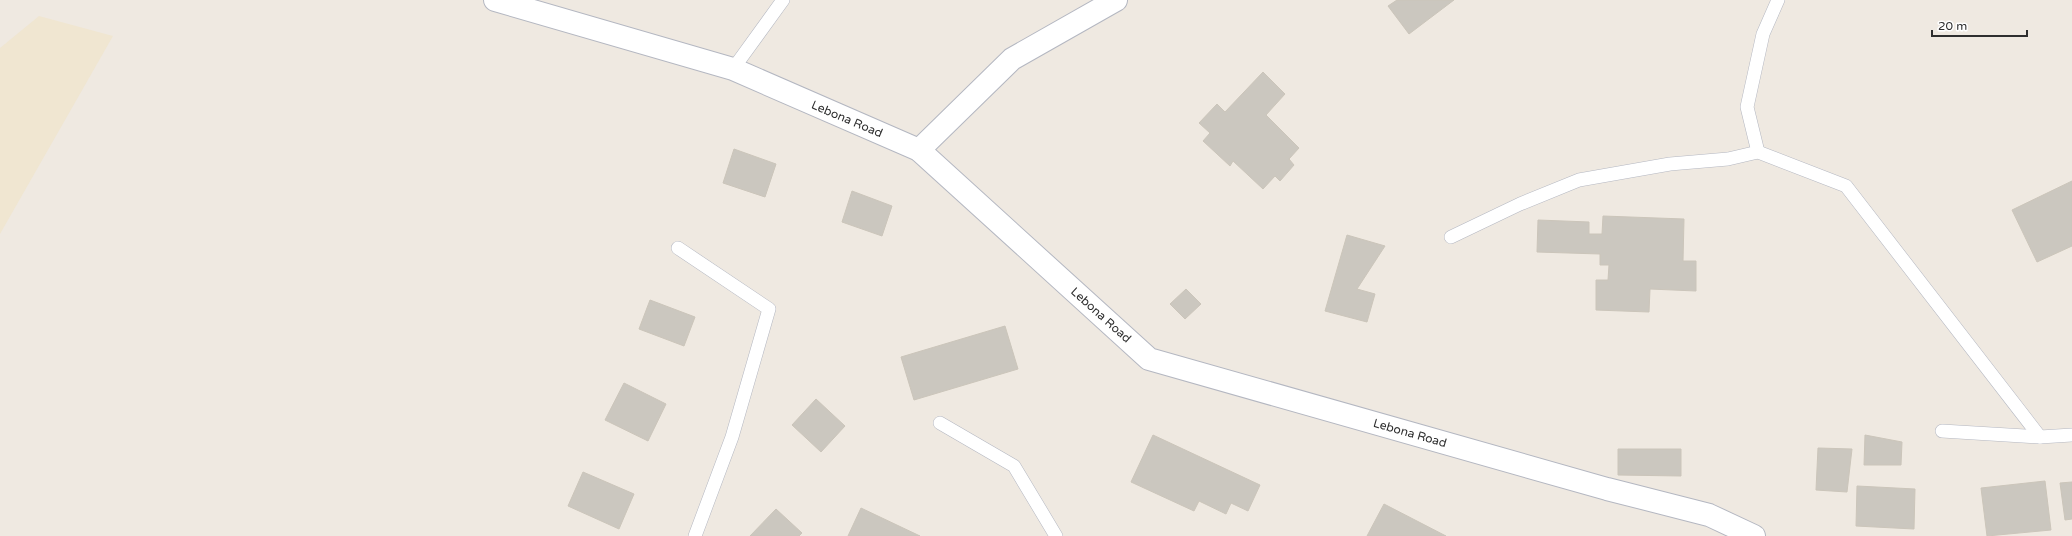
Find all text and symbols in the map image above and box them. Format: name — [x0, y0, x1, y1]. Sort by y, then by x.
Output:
scale bar — [1932, 12, 2027, 38]
text: 20 m — [1938, 19, 1967, 33]
street label: Lebona Road — [809, 98, 885, 140]
street label: Lebona Road — [1068, 284, 1134, 346]
street label: Lebona Road — [1372, 416, 1448, 450]

